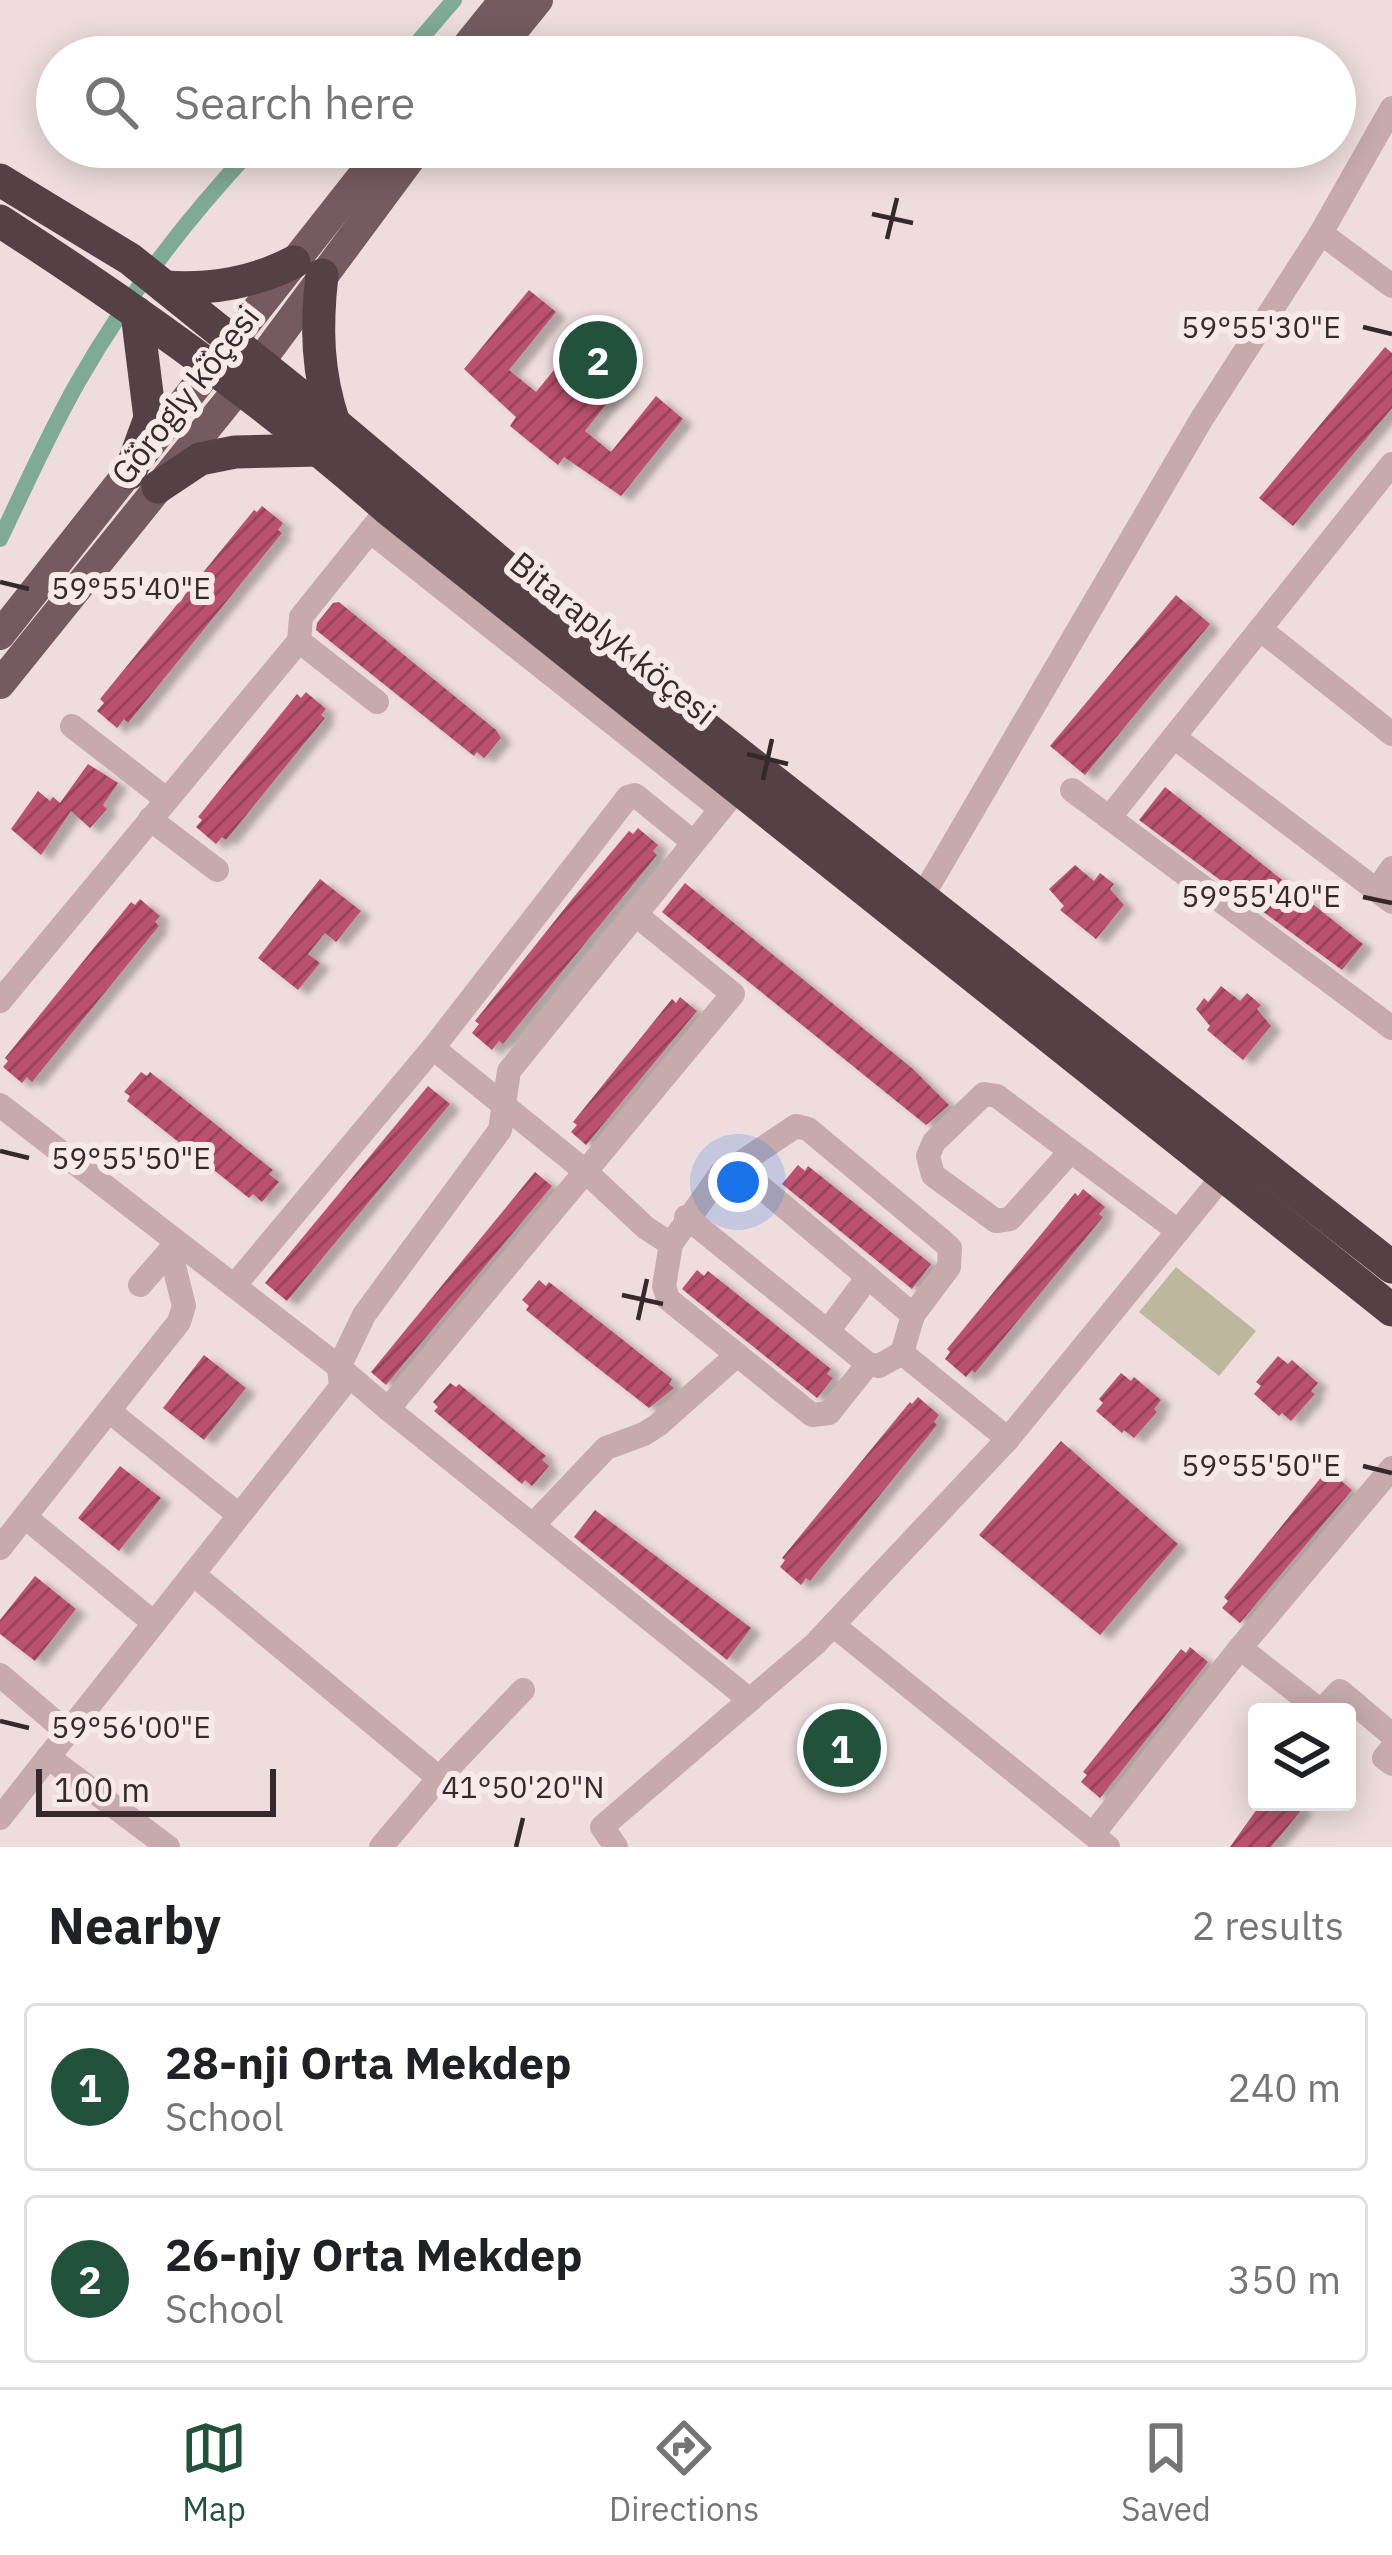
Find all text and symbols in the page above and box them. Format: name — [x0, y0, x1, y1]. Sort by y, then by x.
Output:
search box — [36, 36, 1356, 168]
icon: search — [78, 69, 144, 135]
text: Search here — [174, 73, 415, 131]
street label: Görogly köçesi — [101, 296, 268, 493]
text: 59°55'30"E — [1181, 307, 1341, 346]
pin: 2 — [559, 315, 637, 405]
street label: Bitaraplyk köçesi — [502, 542, 725, 734]
text: 59°55'40"E — [51, 568, 211, 607]
text: 59°55'40"E — [1181, 876, 1341, 915]
text: 59°55'50"E — [51, 1138, 211, 1177]
your location — [708, 1152, 768, 1212]
text: 59°55'50"E — [1181, 1445, 1341, 1484]
pin: 1 — [803, 1703, 881, 1793]
map controls — [1248, 1703, 1356, 1811]
button: layers — [1248, 1703, 1356, 1811]
text: 59°56'00"E — [51, 1707, 211, 1746]
scale bar — [36, 1763, 276, 1816]
text: 41°50'20"N — [441, 1767, 605, 1806]
text: 100 m — [54, 1768, 150, 1811]
text: Nearby — [48, 1892, 221, 1958]
text: 2 results — [1192, 1900, 1344, 1951]
text: 28-nji Orta Mekdep — [165, 2033, 572, 2091]
text: 1 — [78, 2062, 102, 2113]
text: 240 m — [1228, 2062, 1341, 2113]
text: School — [165, 2091, 284, 2142]
text: 26-njy Orta Mekdep — [165, 2225, 583, 2283]
text: 2 — [78, 2254, 102, 2305]
text: 350 m — [1228, 2254, 1341, 2305]
text: School — [165, 2283, 284, 2334]
tab: Map — [181, 2415, 247, 2530]
tab: Directions — [609, 2415, 759, 2530]
tab: Saved — [1121, 2415, 1211, 2530]

